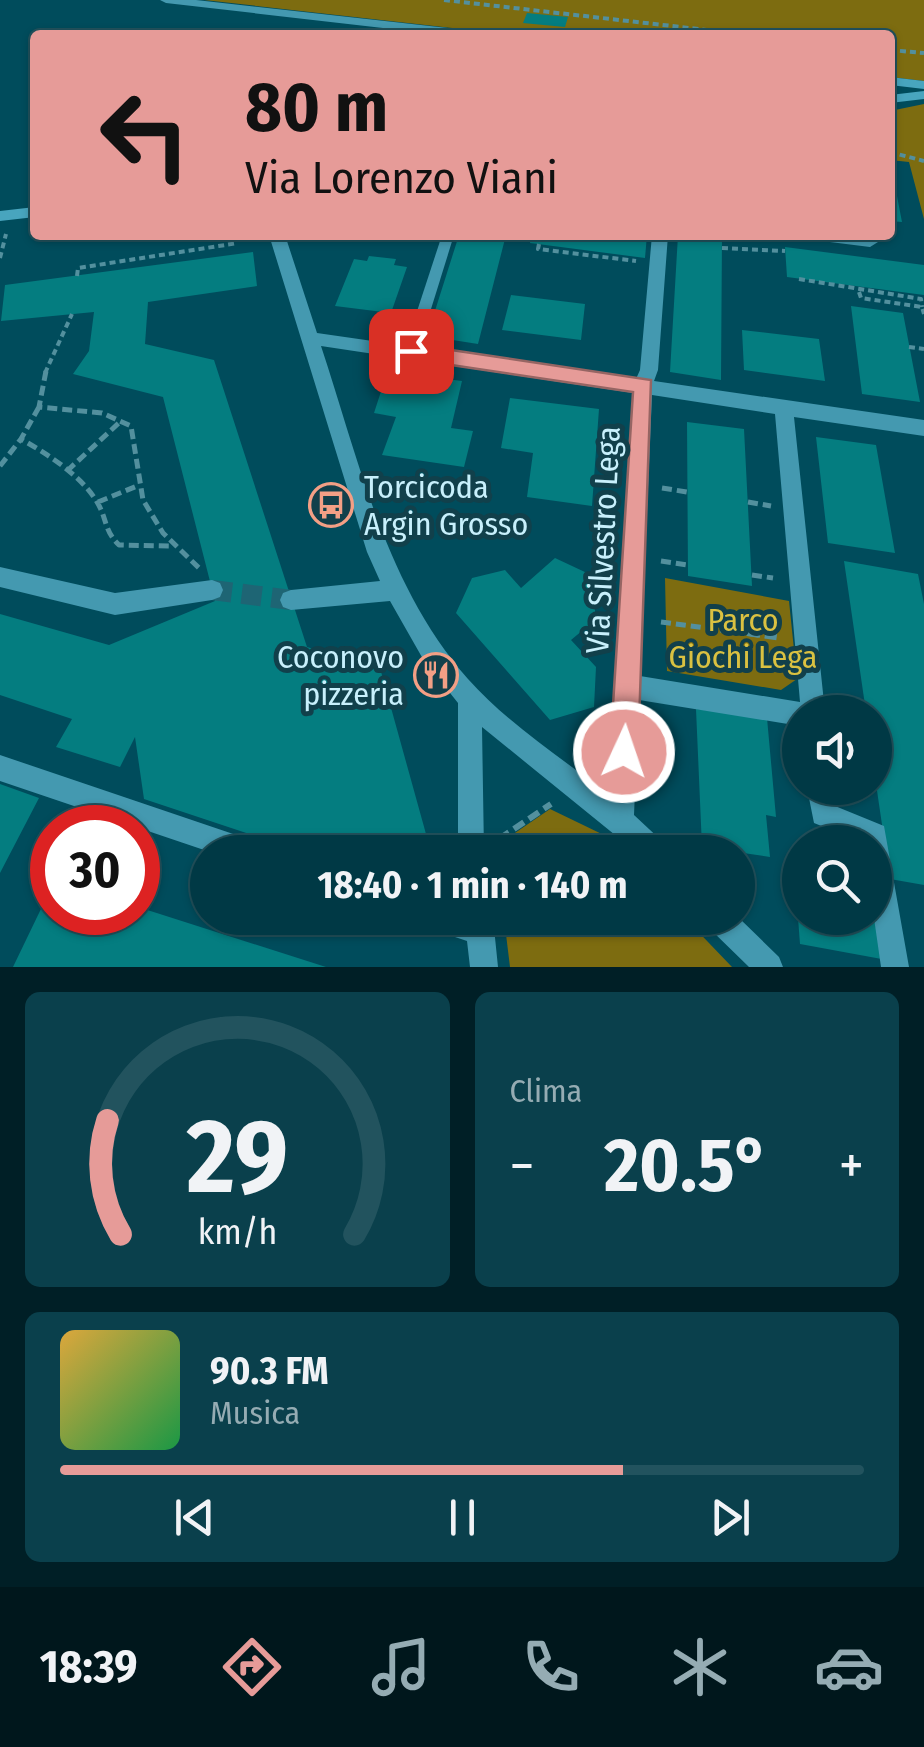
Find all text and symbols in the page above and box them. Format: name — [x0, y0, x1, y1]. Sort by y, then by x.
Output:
text: 80 m — [245, 66, 388, 150]
icon: left — [80, 70, 210, 200]
text: Via Lorenzo Viani — [245, 151, 558, 205]
pin — [369, 309, 454, 394]
icon: arrive — [384, 324, 439, 379]
street label: Via Silvestro Lega — [578, 425, 628, 655]
place label: Torcicoda Argin Grosso — [364, 468, 528, 543]
bus stop icon: Torcicoda Argin Grosso — [308, 482, 354, 528]
park label: Parco Giochi Lega — [669, 601, 817, 676]
place label: Coconovo pizzeria — [277, 638, 404, 713]
restaurant icon: Coconovo pizzeria — [413, 652, 459, 698]
map controls — [782, 695, 892, 935]
button: sound — [782, 695, 892, 805]
position arrow — [572, 700, 676, 804]
speed limit sign: 30 — [30, 805, 160, 935]
button: search — [782, 825, 892, 935]
text: 18:40 · 1 min · 140 m — [318, 862, 627, 908]
text: Clima — [510, 1072, 582, 1110]
text: 29 — [186, 1095, 288, 1220]
text: 20.5° — [604, 1121, 769, 1211]
text: − — [510, 1133, 534, 1199]
text: + — [839, 1133, 864, 1199]
text: km/h — [197, 1211, 277, 1253]
text: 90.3 FM — [210, 1348, 329, 1394]
text: Musica — [210, 1394, 300, 1432]
icon: previous — [167, 1490, 222, 1545]
icon: pause — [435, 1490, 490, 1545]
icon: next — [703, 1490, 758, 1545]
icon: directions — [217, 1632, 287, 1702]
icon: music — [366, 1632, 436, 1702]
icon: phone — [516, 1632, 586, 1702]
icon: climate — [665, 1632, 735, 1702]
icon: car — [814, 1632, 884, 1702]
text: 18:39 — [40, 1640, 138, 1694]

